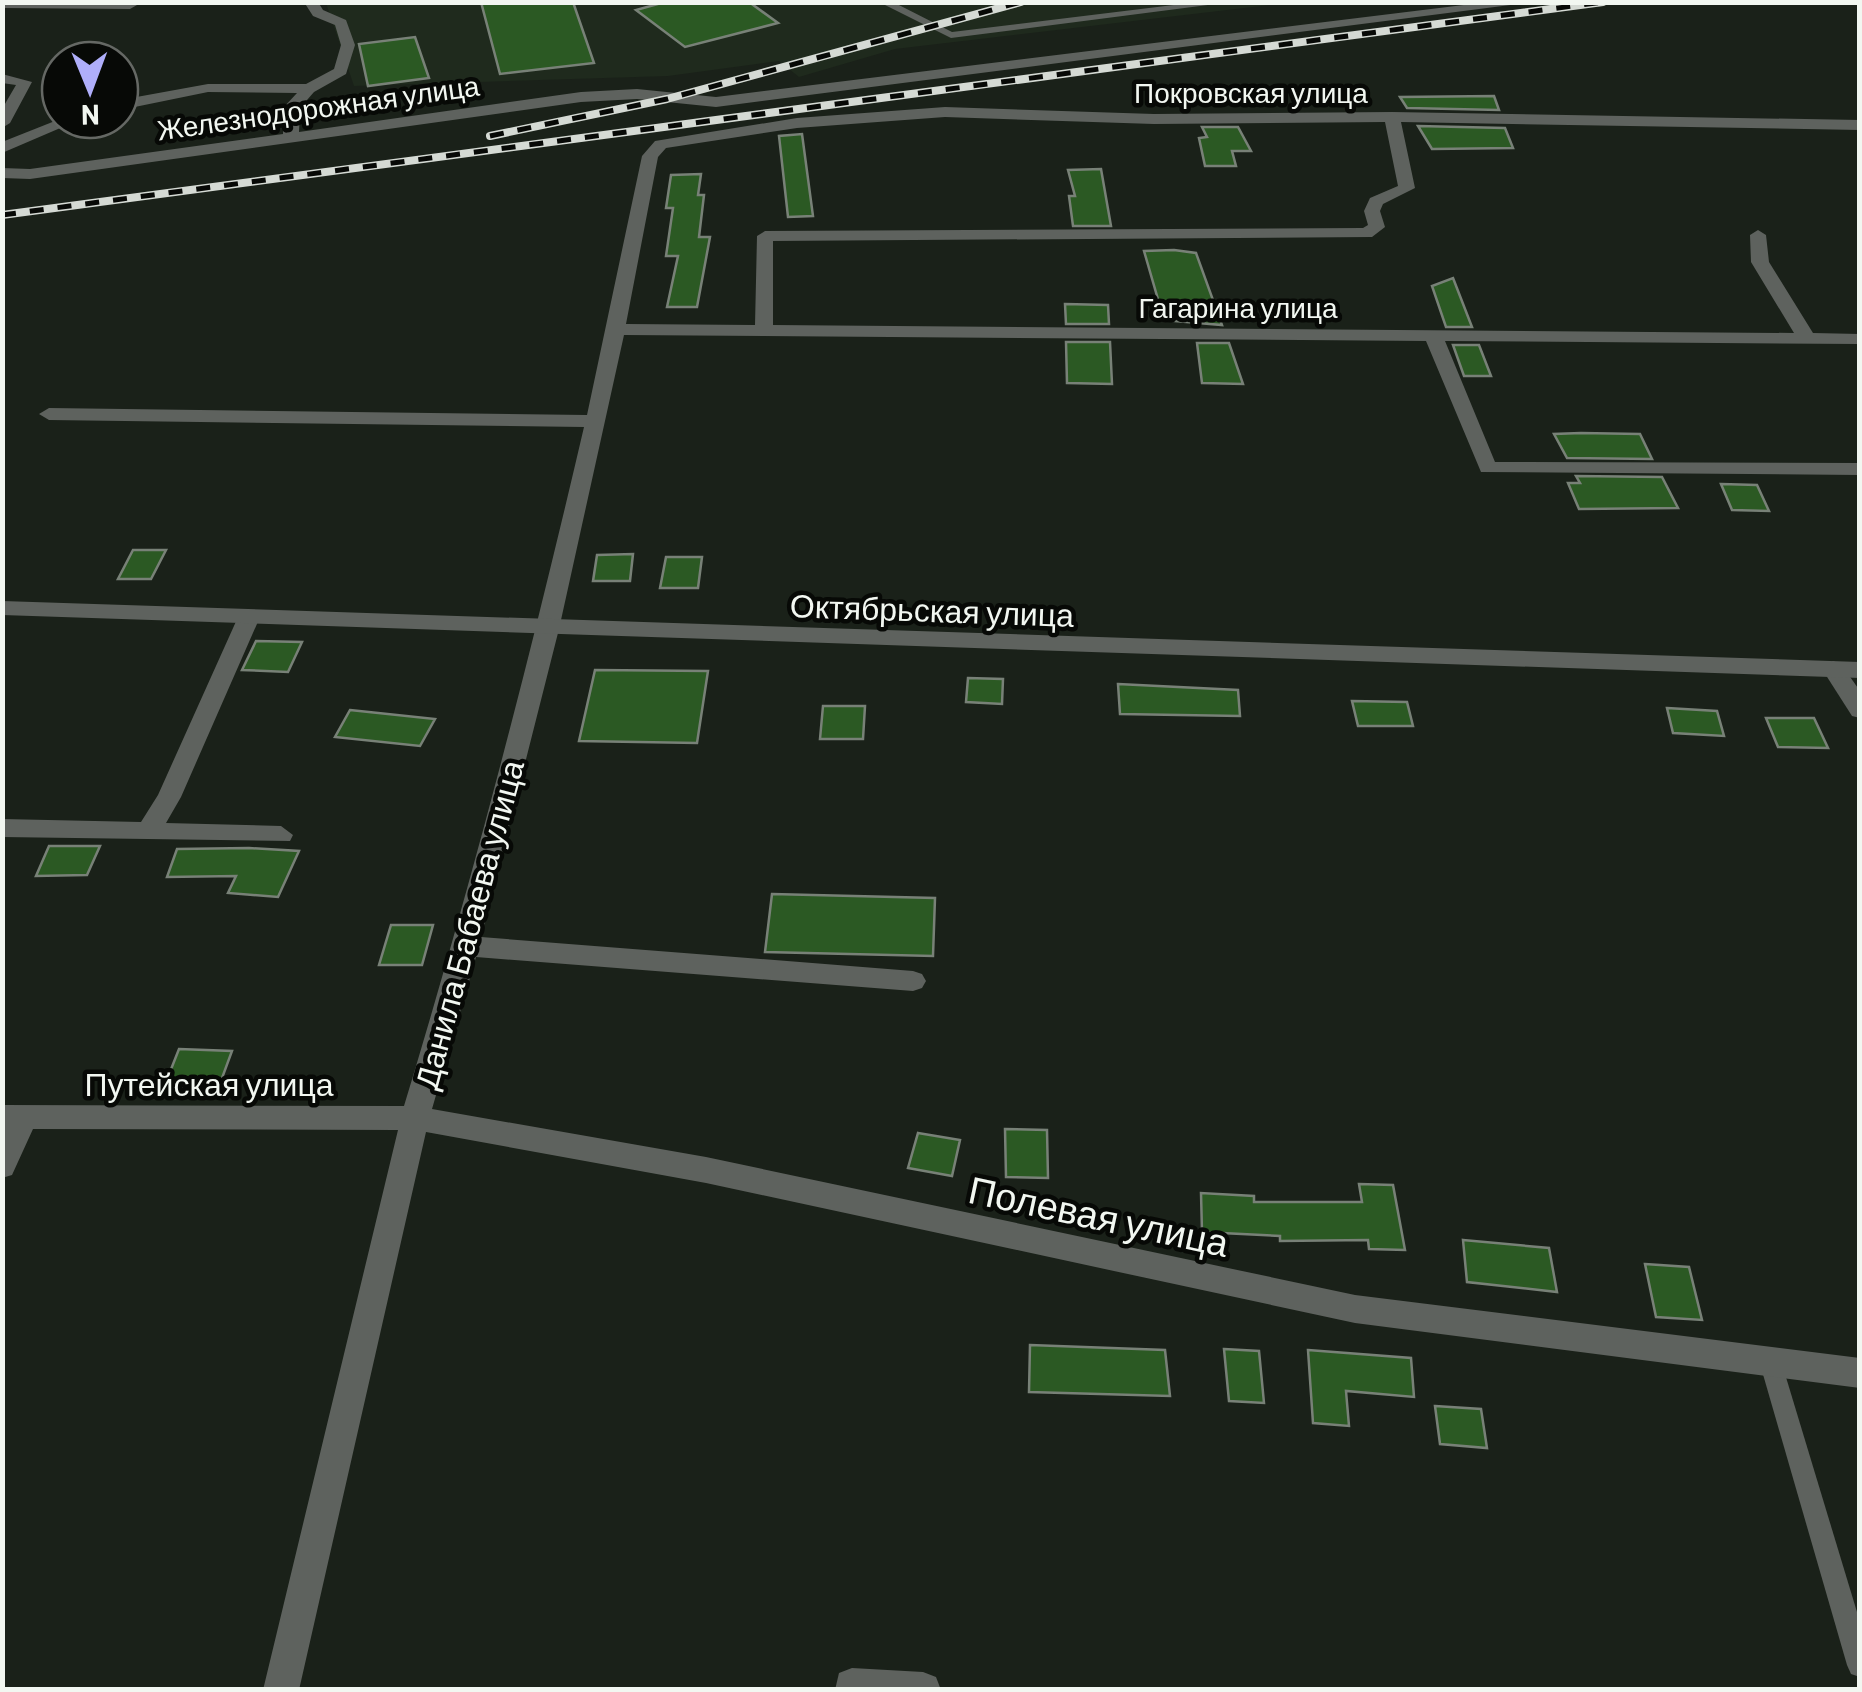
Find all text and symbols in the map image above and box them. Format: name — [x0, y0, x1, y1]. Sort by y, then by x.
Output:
north arrow — [40, 40, 140, 140]
street label: Железнодорожная улица — [155, 67, 482, 146]
street label: Покровская улица — [1134, 75, 1368, 109]
text: N — [81, 99, 100, 133]
street label: Гагарина улица — [1138, 290, 1338, 324]
street label: Октябрьская улица — [789, 585, 1075, 634]
street label: Данила Бабаева улица — [406, 755, 531, 1093]
street label: Путейская улица — [84, 1064, 334, 1103]
street label: Полевая улица — [965, 1165, 1234, 1265]

